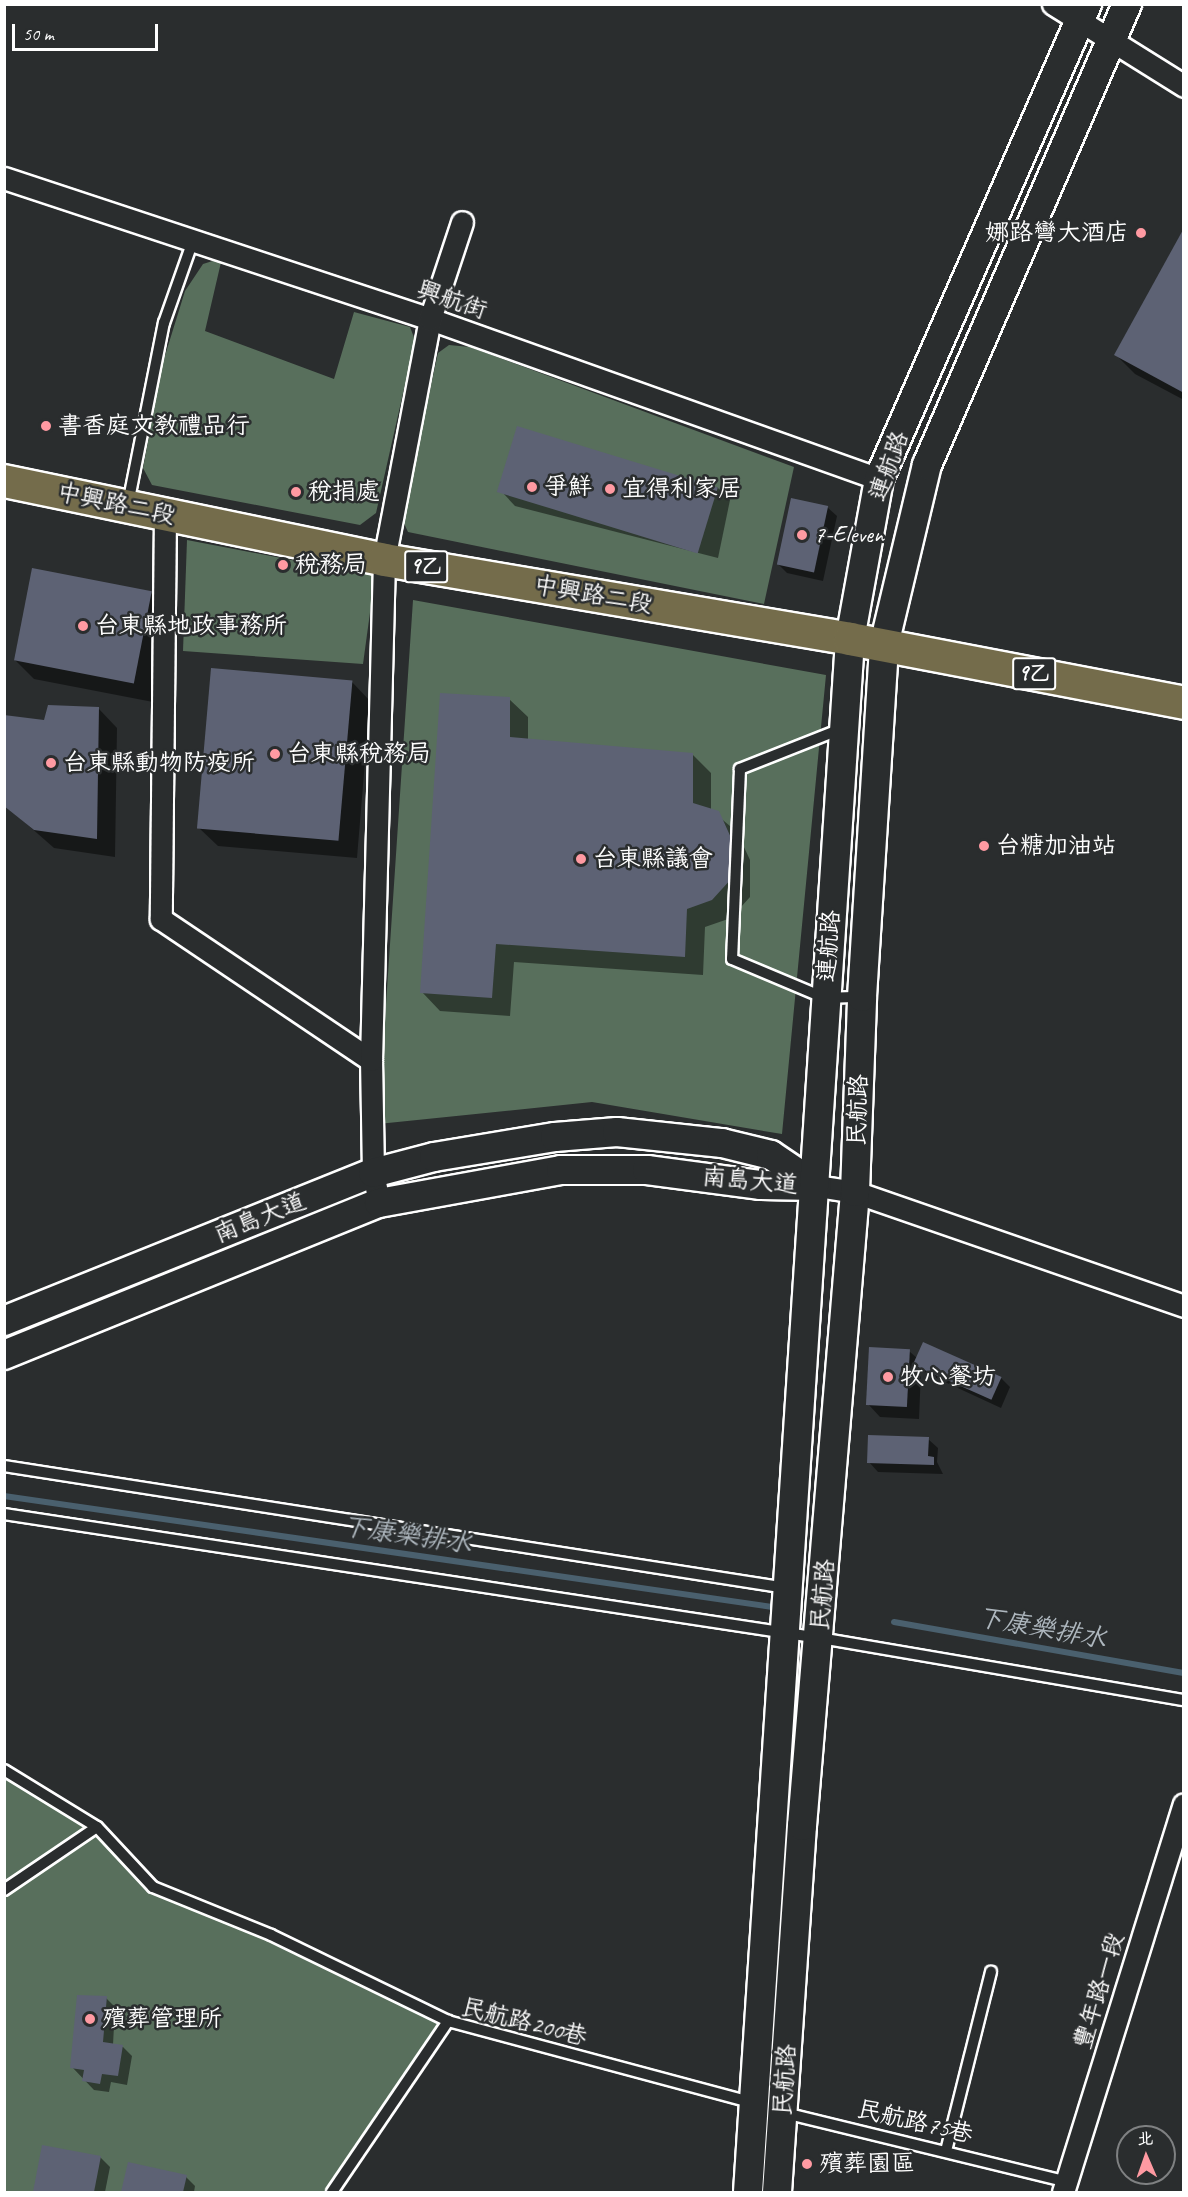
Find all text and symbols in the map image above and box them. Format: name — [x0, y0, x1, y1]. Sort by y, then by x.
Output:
scale bar — [15, 12, 160, 50]
text: 50 m — [23, 23, 54, 45]
place label: 娜路彎大酒店 — [985, 219, 1129, 247]
marker: 娜路彎大酒店 — [1134, 226, 1148, 240]
street label: 興航街 — [413, 275, 491, 325]
place label: 書香庭文教禮品行 — [58, 412, 250, 440]
marker: 書香庭文教禮品行 — [39, 419, 53, 433]
street label: 連航路 — [863, 427, 915, 505]
place label: 爭鮮 — [544, 473, 592, 501]
place label: 宜得利家居 — [622, 475, 742, 503]
street label: 中興路二段 — [54, 477, 178, 531]
place label: 稅捐處 — [308, 478, 380, 506]
marker: 爭鮮 — [525, 480, 539, 494]
marker: 宜得利家居 — [603, 482, 617, 496]
marker: 稅捐處 — [289, 485, 303, 499]
place label: 7-Eleven — [814, 521, 884, 549]
marker: 7-Eleven — [795, 528, 809, 542]
road number: 9乙 — [404, 548, 448, 586]
place label: 稅務局 — [295, 551, 367, 579]
marker: 稅務局 — [276, 558, 290, 572]
street label: 中興路二段 — [531, 570, 655, 620]
place label: 台東縣地政事務所 — [95, 612, 287, 640]
marker: 台東縣地政事務所 — [76, 619, 90, 633]
road number: 9乙 — [1012, 655, 1056, 693]
place label: 台東縣稅務局 — [287, 740, 431, 768]
marker: 台東縣稅務局 — [268, 747, 282, 761]
place label: 台東縣動物防疫所 — [63, 749, 255, 777]
marker: 台東縣動物防疫所 — [44, 756, 58, 770]
place label: 台糖加油站 — [996, 832, 1116, 860]
marker: 台糖加油站 — [977, 839, 991, 853]
place label: 台東縣議會 — [593, 845, 713, 873]
marker: 台東縣議會 — [574, 852, 588, 866]
street label: 連航路 — [812, 909, 846, 983]
street label: 民航路 — [842, 1074, 874, 1146]
street label: 南島大道 — [701, 1162, 799, 1200]
street label: 南島大道 — [210, 1187, 310, 1249]
place label: 牧心餐坊 — [900, 1363, 996, 1391]
marker: 牧心餐坊 — [881, 1370, 895, 1384]
water label: 下康樂排水 — [340, 1511, 474, 1559]
street label: 民航路 — [806, 1558, 840, 1632]
water label: 下康樂排水 — [975, 1601, 1109, 1655]
street label: 豐年路一段 — [1068, 1929, 1130, 2053]
street label: 民航路200巷 — [458, 1992, 590, 2052]
place label: 殯葬管理所 — [102, 2005, 222, 2033]
marker: 殯葬管理所 — [83, 2012, 97, 2026]
street label: 民航路 — [768, 2043, 802, 2117]
street label: 民航路75巷 — [854, 2095, 976, 2149]
north arrow — [1116, 2125, 1176, 2185]
text: 北 — [1137, 2129, 1154, 2149]
place label: 殯葬園區 — [819, 2150, 915, 2178]
marker: 殯葬園區 — [800, 2157, 814, 2171]

